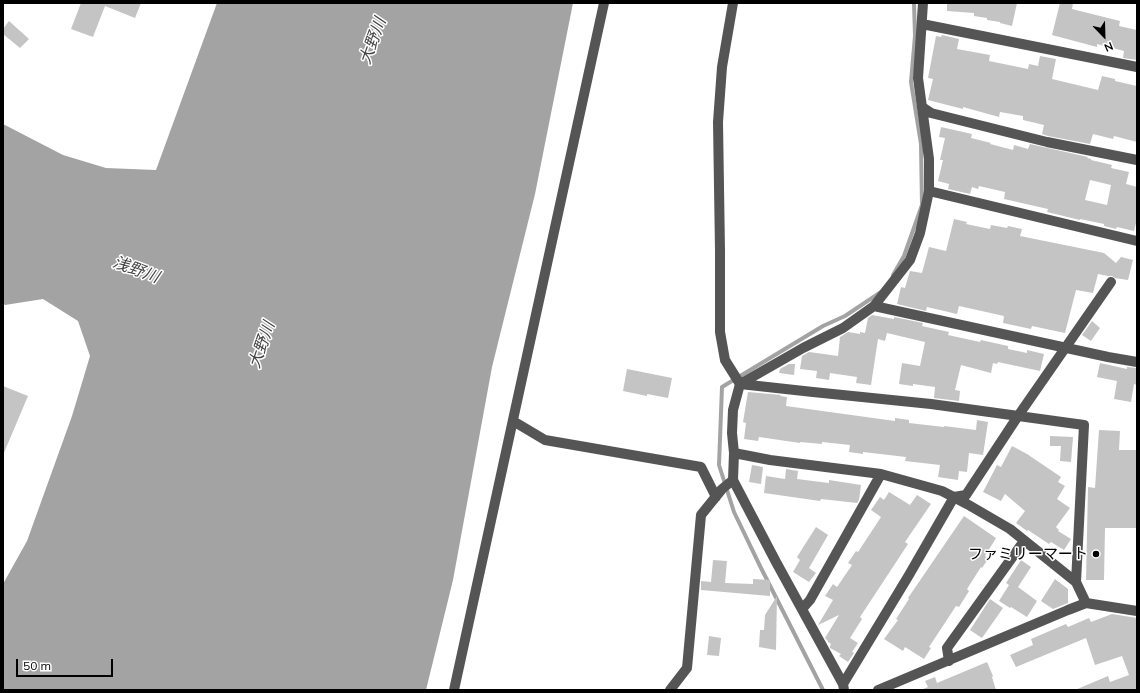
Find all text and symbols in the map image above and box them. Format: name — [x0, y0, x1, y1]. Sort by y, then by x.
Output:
water label: 大野川 — [356, 15, 390, 67]
north arrow — [1084, 16, 1124, 56]
text: N — [1102, 39, 1115, 55]
water label: 浅野川 — [110, 253, 162, 287]
water label: 大野川 — [245, 319, 279, 371]
place label: ファミリーマート — [968, 545, 1088, 563]
marker: ファミリーマート — [1091, 549, 1101, 559]
scale bar — [18, 651, 115, 677]
text: 50 m — [23, 658, 51, 673]

